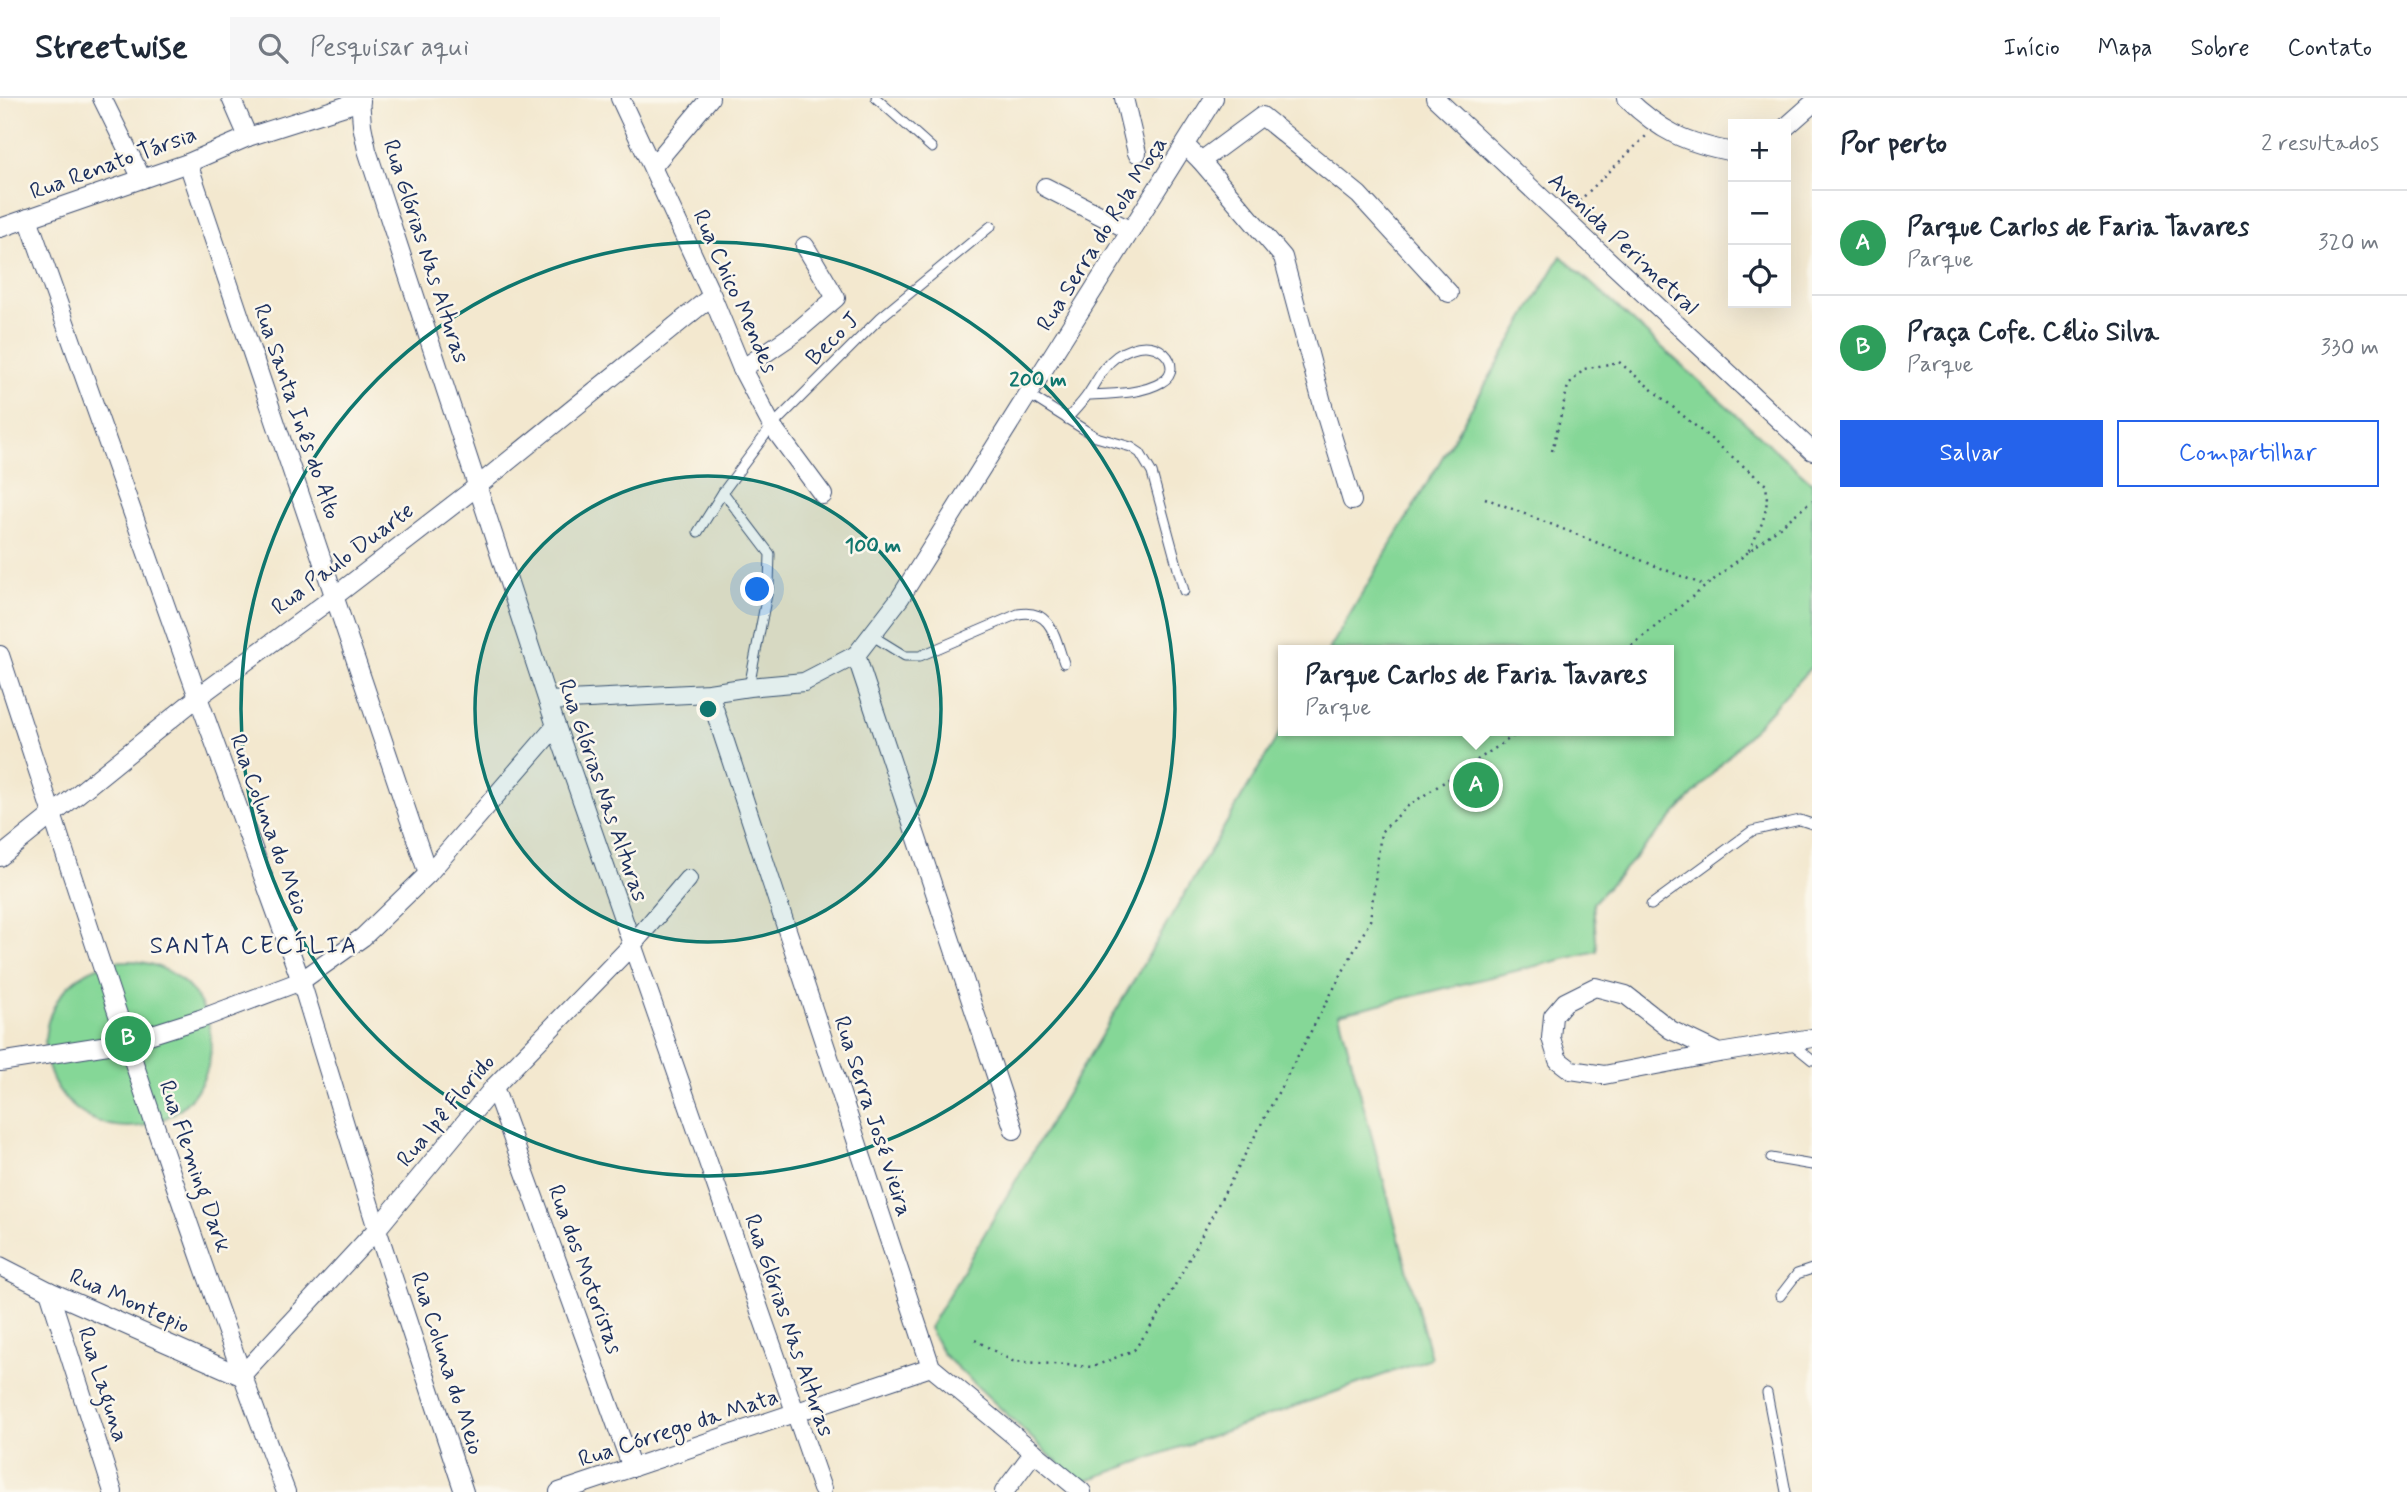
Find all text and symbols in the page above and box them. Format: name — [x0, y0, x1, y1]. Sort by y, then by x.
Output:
search box — [230, 17, 720, 80]
text: Streetwise — [35, 26, 188, 70]
icon: search — [254, 29, 292, 67]
text: Pesquisar aqui — [310, 31, 469, 65]
text: Início — [2003, 33, 2060, 64]
text: Mapa — [2098, 33, 2152, 64]
text: Sobre — [2190, 33, 2250, 64]
text: Contato — [2288, 33, 2372, 64]
map controls — [1728, 119, 1791, 308]
button: + — [1728, 119, 1791, 182]
street label: Rua Renato Társia — [26, 120, 201, 208]
text: Por perto — [1840, 124, 1947, 163]
text: 2 resultados — [2261, 129, 2379, 159]
street label: Rua Serra do Rola Moça — [1031, 131, 1175, 337]
street label: Rua Glórias Nas Alturas — [375, 136, 475, 367]
street label: Avenida Perimetral — [1541, 167, 1704, 322]
button: − — [1728, 182, 1791, 245]
street label: Rua Chico Mendes — [685, 205, 784, 378]
text: Parque Carlos de Faria Tavares — [1907, 211, 2249, 245]
text: A — [1855, 228, 1871, 258]
text: 320 m — [2318, 228, 2379, 258]
button: locate — [1728, 245, 1791, 308]
text: Parque — [1907, 245, 1973, 275]
street label: Rua Santa Inês do Alto — [245, 300, 347, 523]
street label: Beco J — [800, 306, 867, 373]
text: Praça Cofe. Célio Silva — [1907, 316, 2159, 350]
text: B — [1856, 333, 1870, 363]
text: 330 m — [2321, 333, 2379, 363]
text: Parque — [1907, 350, 1973, 380]
text: 200 m — [1009, 366, 1067, 394]
button: Salvar — [1840, 420, 2103, 487]
button: Compartilhar — [2117, 420, 2379, 487]
street label: Rua Paulo Duarte — [266, 496, 420, 623]
text: 100 m — [845, 532, 901, 560]
your location — [740, 572, 774, 606]
popup — [1278, 645, 1674, 736]
text: Parque Carlos de Faria Tavares — [1305, 659, 1647, 693]
street label: Rua Glórias Nas Alturas — [550, 675, 654, 906]
text: Parque — [1305, 693, 1371, 723]
centre of rings — [696, 697, 720, 721]
street label: Rua Coluna do Meio — [221, 730, 315, 919]
pin: A — [1453, 759, 1499, 811]
district label: SANTA CECÍLIA — [150, 930, 358, 962]
pin: B — [105, 1013, 151, 1065]
street label: Rua Serra José Vieira — [826, 1013, 919, 1221]
street label: Rua Ipê Florido — [391, 1049, 503, 1174]
street label: Rua Fleming Dark — [149, 1077, 238, 1257]
street label: Rua dos Motoristas — [540, 1181, 629, 1359]
street label: Rua Glórias Nas Alturas — [736, 1210, 840, 1441]
street label: Rua Montepio — [64, 1262, 194, 1342]
street label: Rua Coluna do Meio — [402, 1268, 490, 1459]
street label: Rua Laguna — [67, 1323, 135, 1447]
street label: Rua Córrego da Mata — [575, 1382, 783, 1477]

